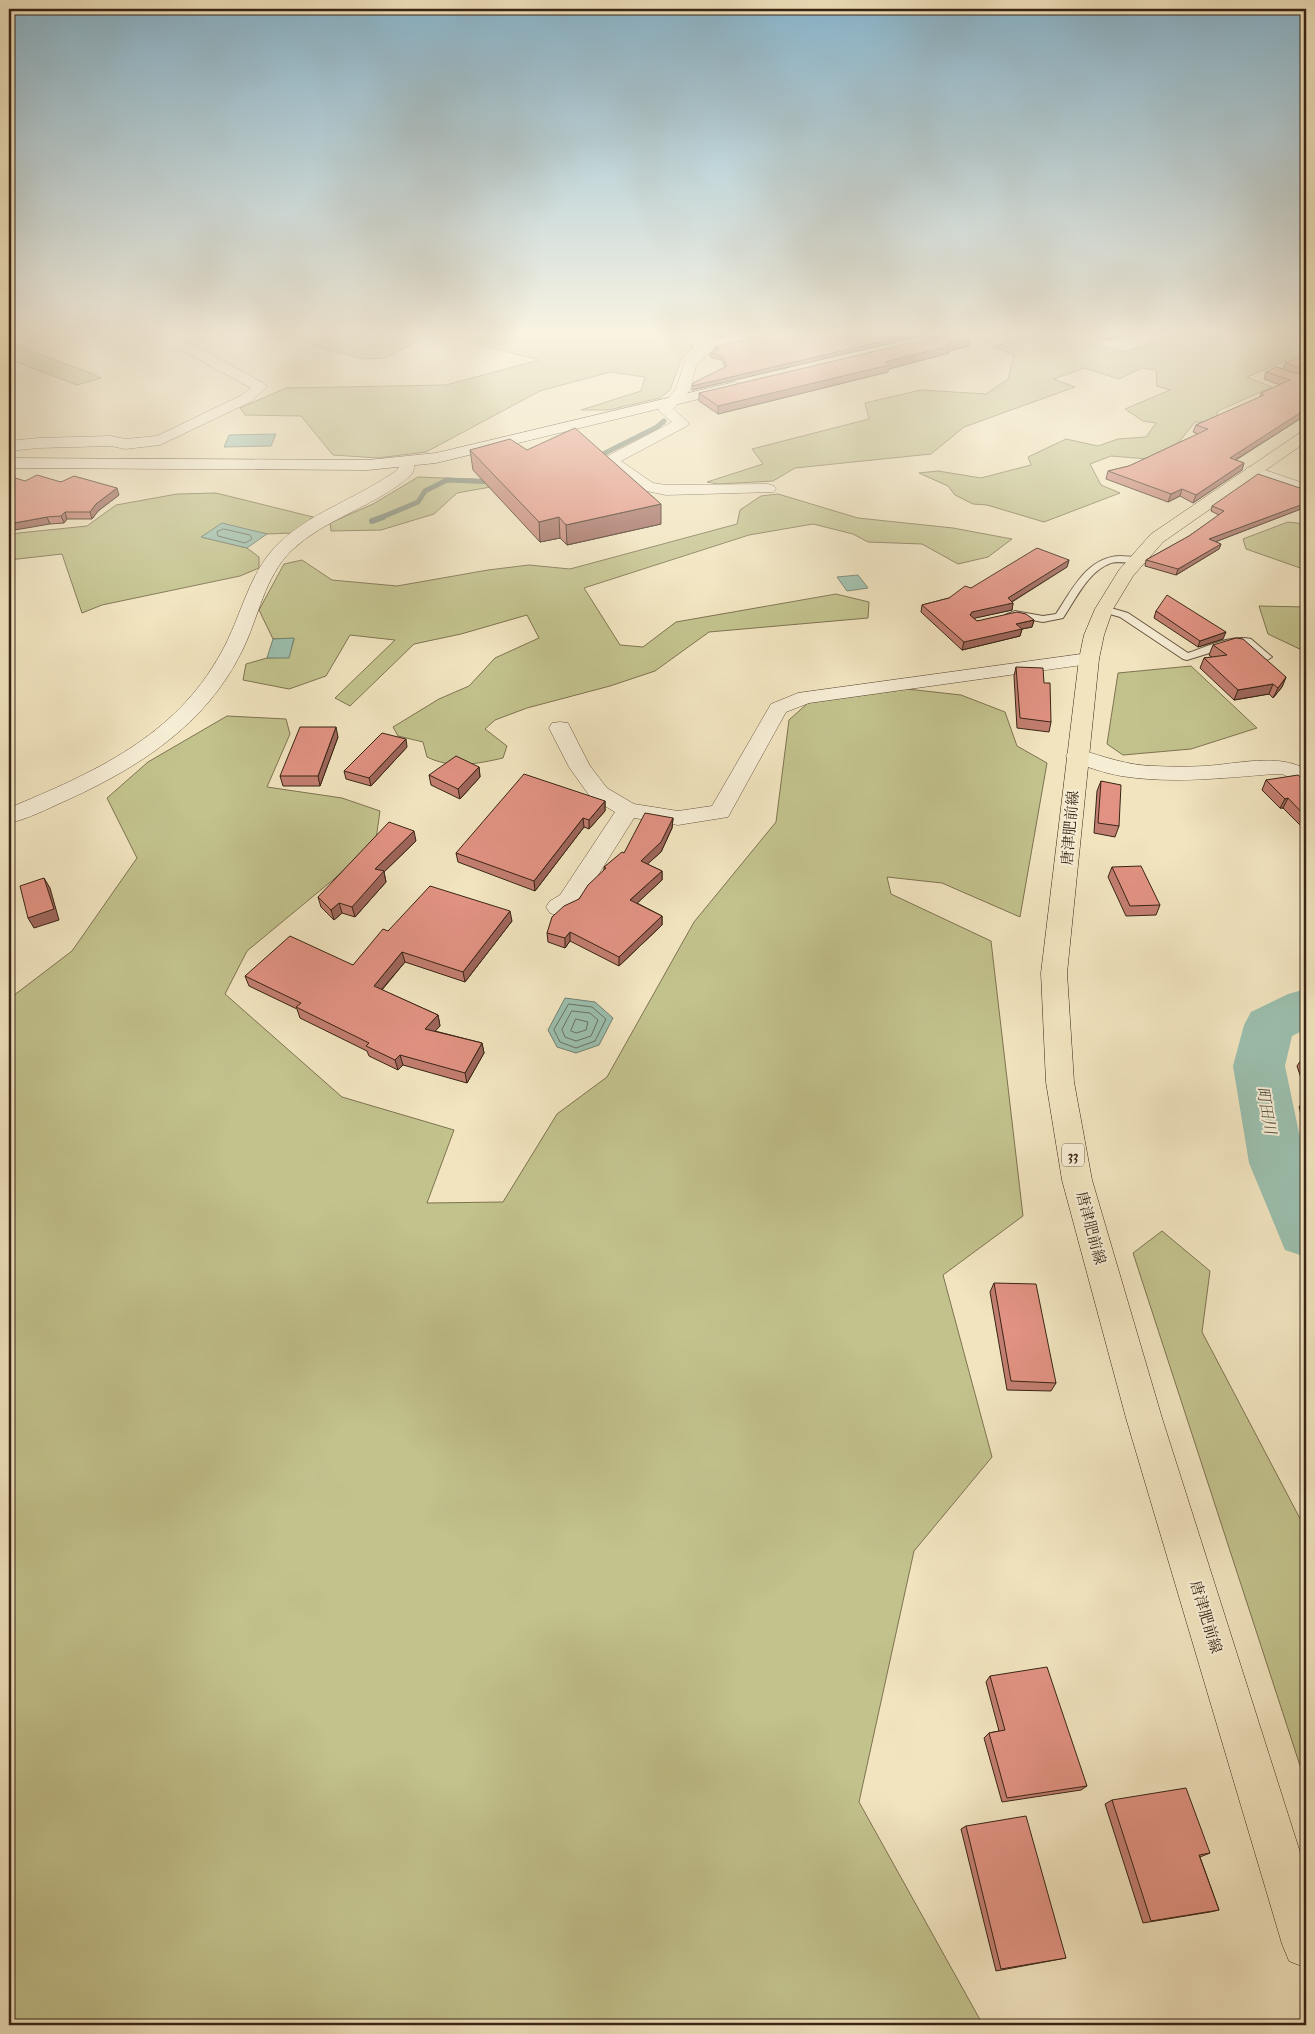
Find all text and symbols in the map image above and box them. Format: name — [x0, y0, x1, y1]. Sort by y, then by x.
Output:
street label: 唐津肥前線 — [1058, 790, 1083, 866]
water label: 町田川 — [1252, 1085, 1280, 1138]
road number: 33 — [1062, 1144, 1084, 1166]
street label: 唐津肥前線 — [1072, 1189, 1109, 1267]
street label: 唐津肥前線 — [1185, 1578, 1226, 1656]

